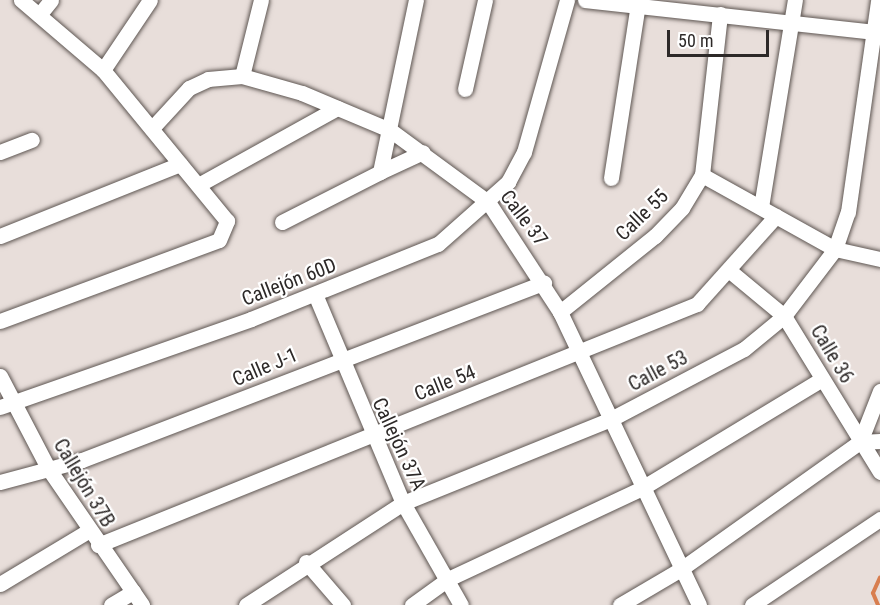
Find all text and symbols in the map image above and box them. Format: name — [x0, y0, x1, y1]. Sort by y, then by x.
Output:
scale bar — [670, 18, 772, 56]
text: 50 m — [678, 30, 713, 51]
street label: Calle 55 — [611, 184, 673, 246]
street label: Calle 37 — [495, 185, 553, 251]
street label: Callejón 60D — [238, 253, 340, 311]
street label: Calle 36 — [805, 320, 859, 388]
street label: Calle J-1 — [229, 343, 301, 391]
street label: Calle 53 — [624, 345, 692, 397]
street label: Calle 54 — [411, 360, 479, 406]
street label: Callejón 37A — [367, 394, 431, 494]
street label: Callejón 37B — [48, 434, 120, 532]

